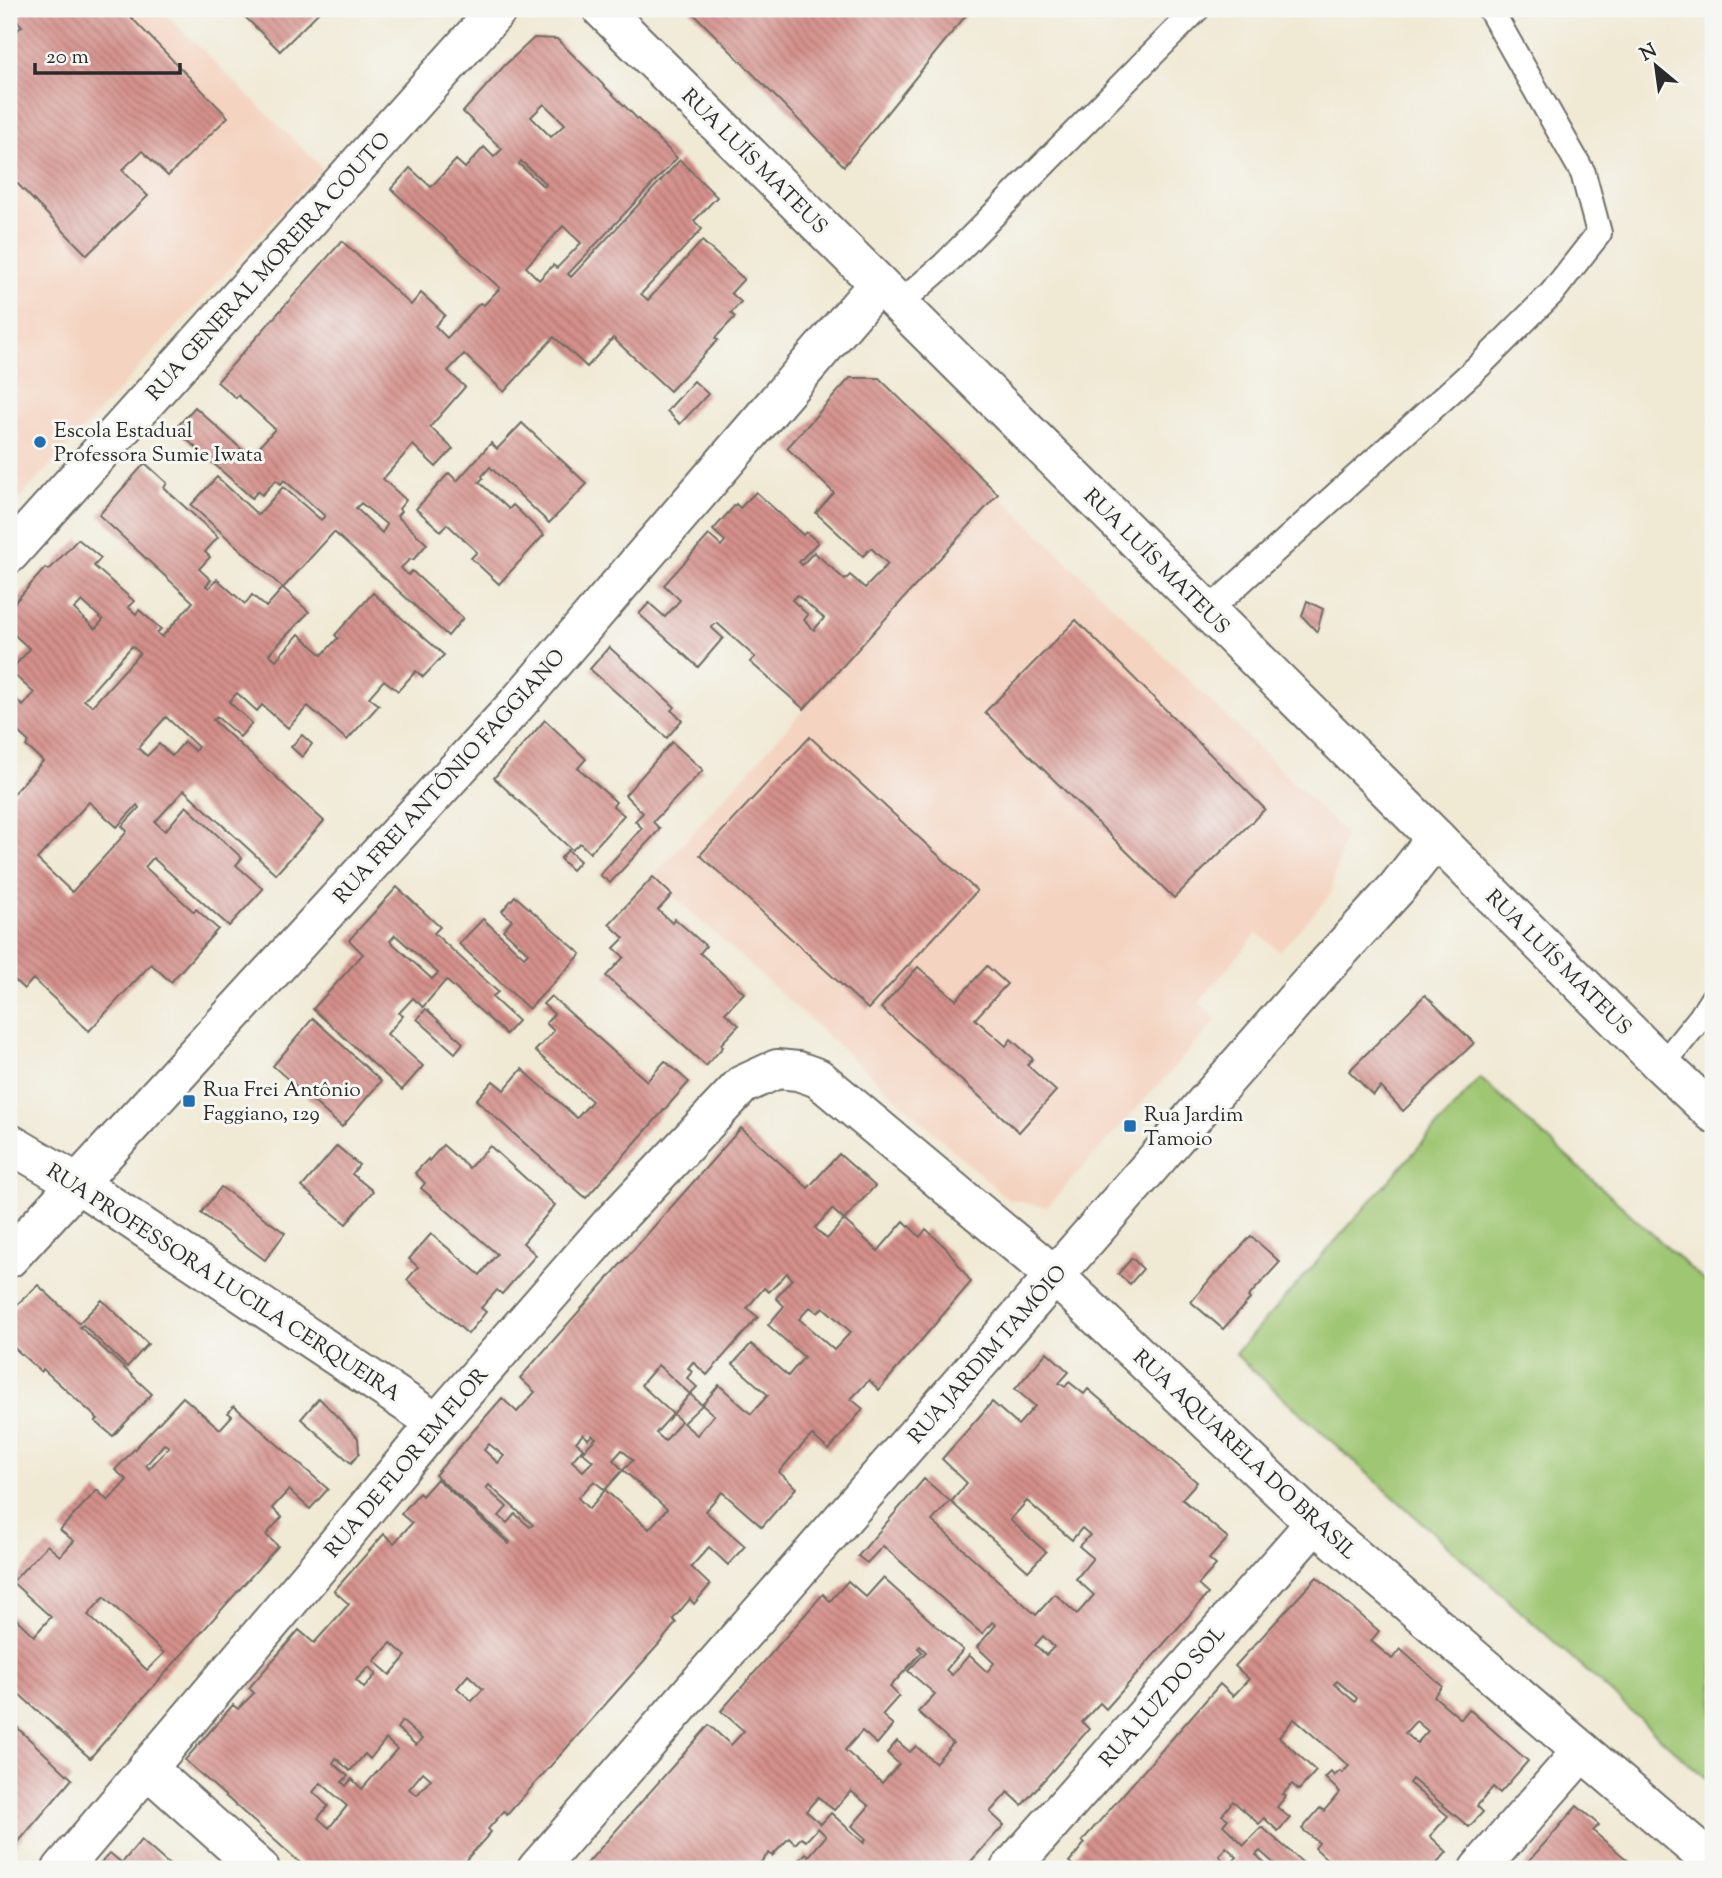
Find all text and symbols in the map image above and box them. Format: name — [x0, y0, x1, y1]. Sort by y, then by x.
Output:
scale bar — [35, 32, 180, 76]
north arrow — [1620, 32, 1690, 102]
text: N — [1636, 38, 1662, 69]
text: 20 m — [46, 43, 89, 73]
street label: RUA LUÍS MATEUS — [674, 83, 833, 242]
street label: RUA GENERAL MOREIRA COUTO — [140, 126, 399, 408]
place label: Escola Estadual Professora Sumie Iwata — [54, 417, 263, 471]
marker: Escola Estadual Professora Sumie Iwata — [32, 434, 48, 450]
street label: RUA LUÍS MATEUS — [1076, 483, 1235, 642]
street label: RUA FREI ANTÔNIO FAGGIANO — [328, 643, 573, 911]
street label: RUA LUÍS MATEUS — [1478, 884, 1637, 1043]
place label: Rua Frei Antônio Faggiano, 129 — [203, 1076, 361, 1130]
marker: Rua Frei Antônio Faggiano, 129 — [181, 1093, 197, 1109]
place label: Rua Jardim Tamoio — [1144, 1101, 1243, 1155]
marker: Rua Jardim Tamoio — [1122, 1118, 1138, 1134]
street label: RUA PROFESSORA LUCILA CERQUEIRA — [40, 1158, 406, 1410]
street label: RUA JARDIM TAMÔIO — [902, 1259, 1075, 1451]
street label: RUA AQUARELA DO BRASIL — [1125, 1344, 1362, 1568]
street label: RUA DE FLOR EM FLOR — [319, 1362, 496, 1565]
street label: RUA LUZ DO SOL — [1094, 1620, 1234, 1775]

